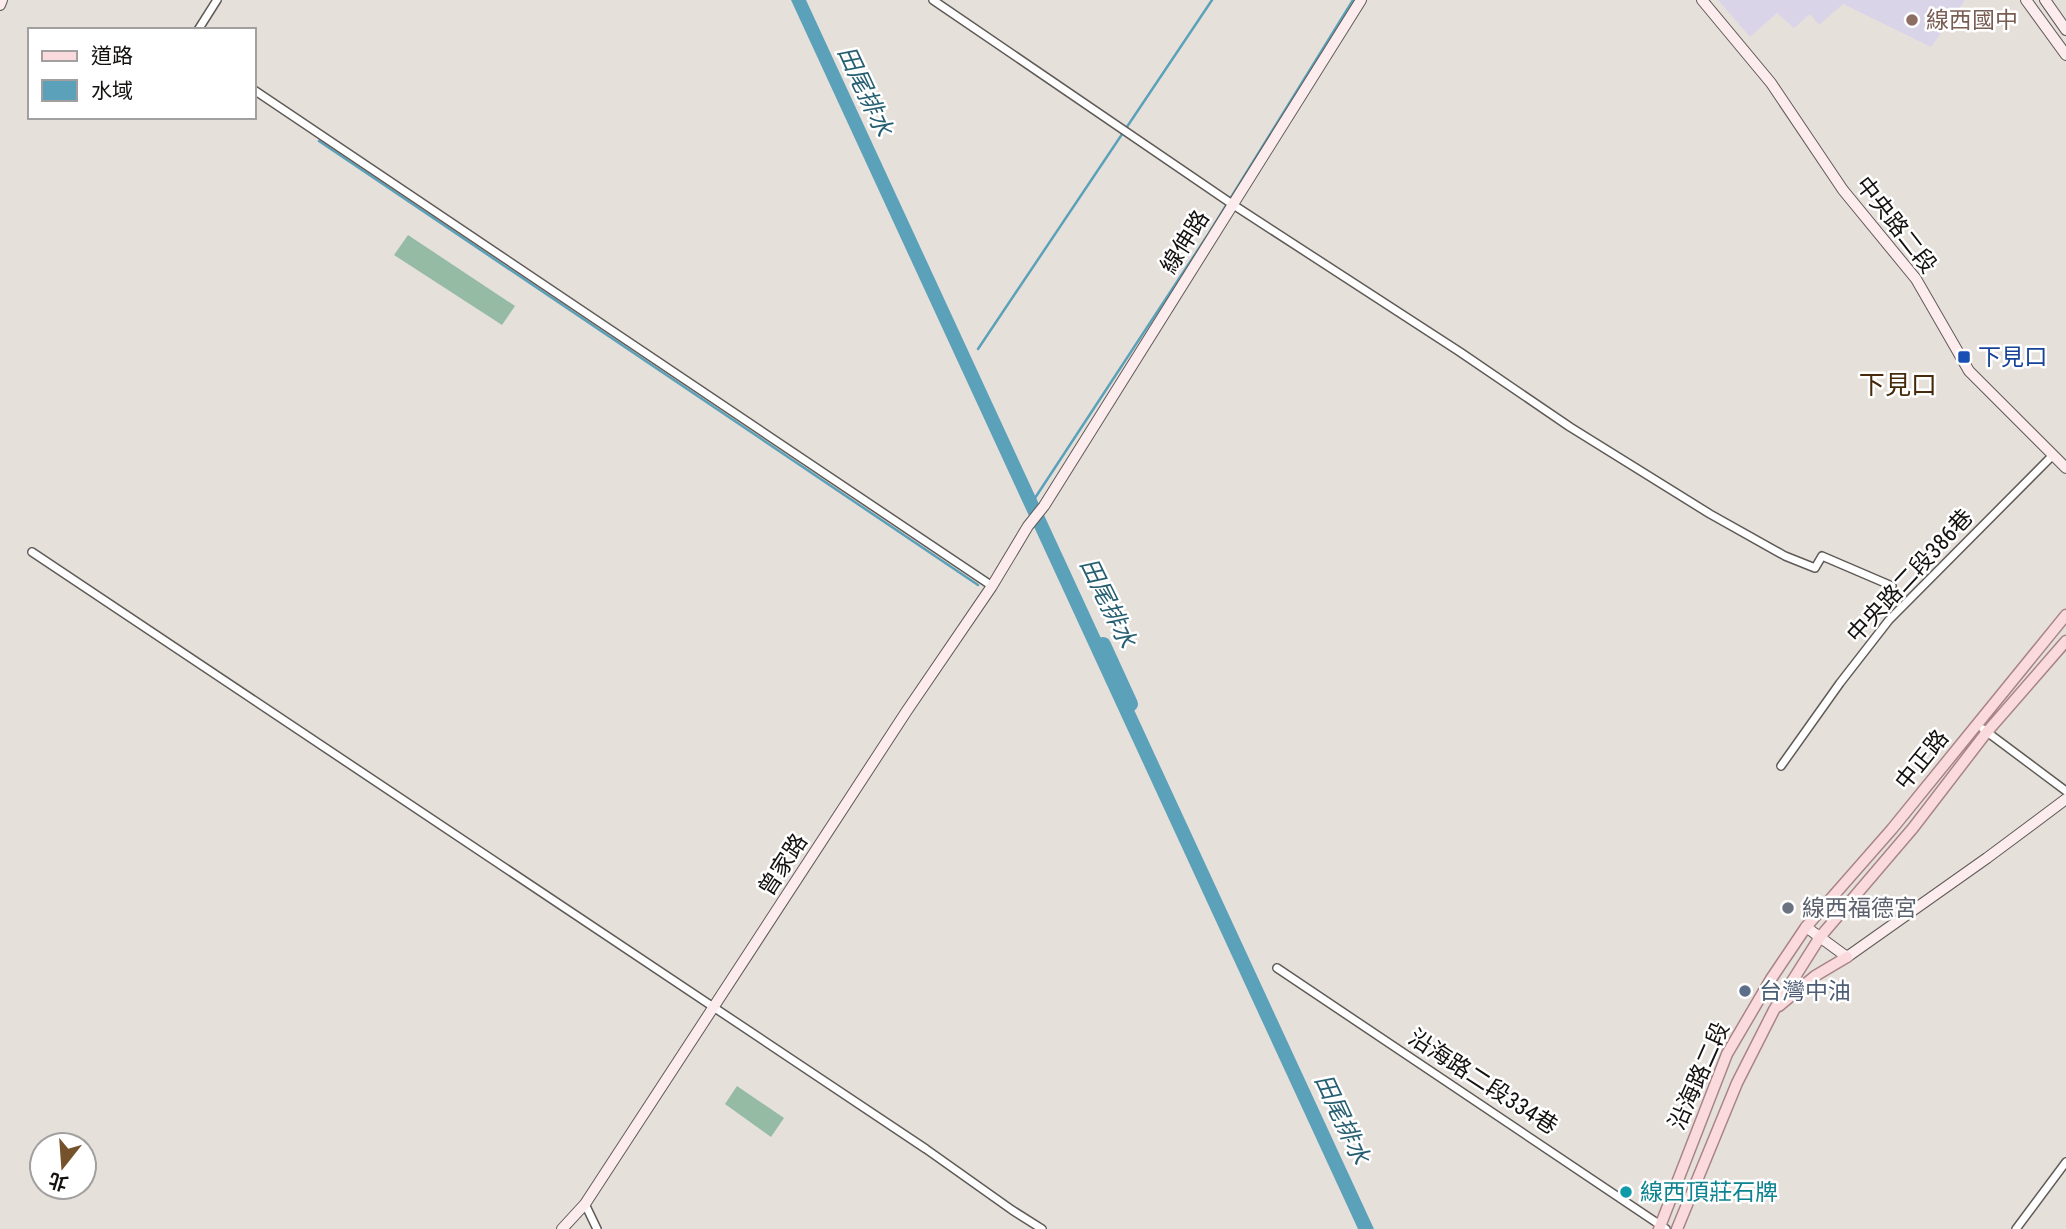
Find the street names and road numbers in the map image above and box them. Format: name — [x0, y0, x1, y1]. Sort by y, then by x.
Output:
street label: 中央路二段 — [1850, 171, 1942, 279]
street label: 線伸路 — [1155, 206, 1215, 278]
street label: 中央路二段386巷 — [1841, 504, 1979, 648]
street label: 中正路 — [1890, 725, 1954, 795]
street label: 曾家路 — [753, 829, 813, 901]
street label: 沿海路二段 — [1663, 1018, 1735, 1134]
street label: 沿海路二段334巷 — [1403, 1024, 1563, 1140]

